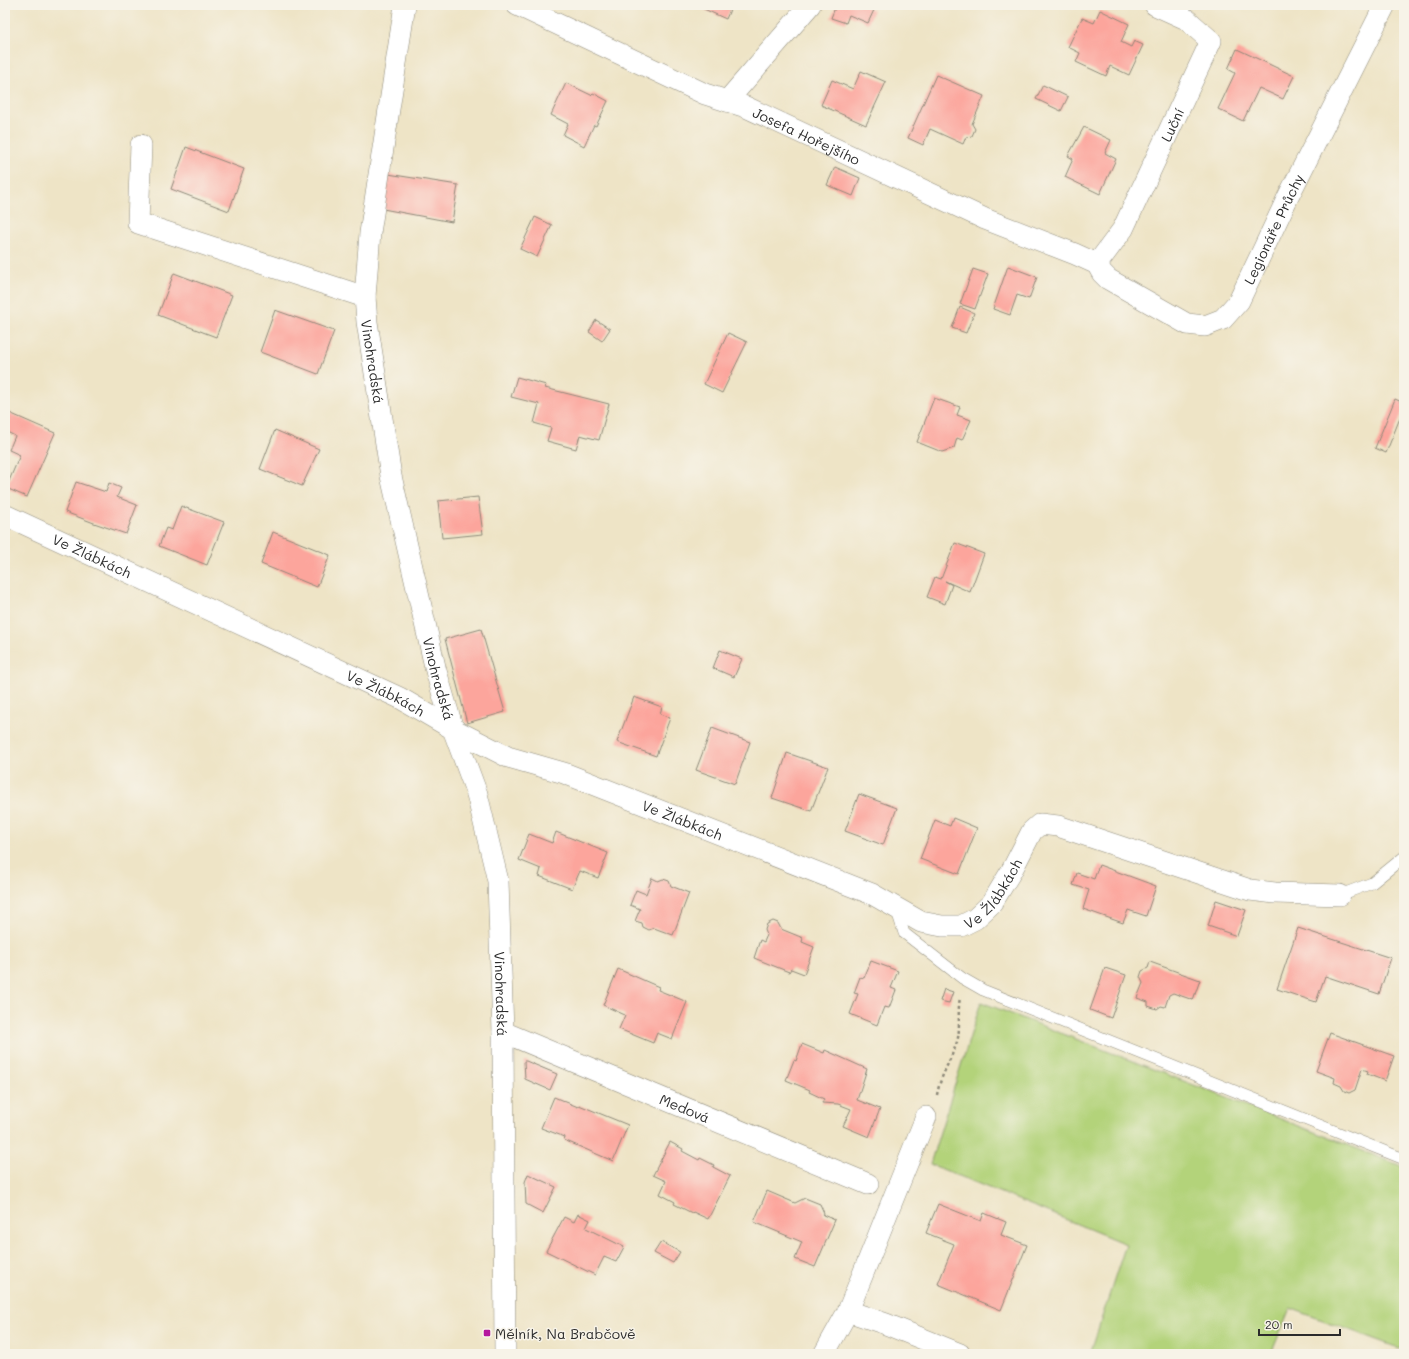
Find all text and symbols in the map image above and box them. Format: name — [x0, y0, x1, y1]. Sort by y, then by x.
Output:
street label: Josefa Hořejšího — [750, 102, 863, 169]
street label: Luční — [1156, 104, 1188, 145]
street label: Legionáře Průchy — [1239, 170, 1308, 287]
street label: Vinohradská — [357, 318, 389, 405]
street label: Ve Žlábkách — [50, 529, 135, 582]
street label: Vinohradská — [419, 635, 459, 722]
street label: Ve Žlábkách — [343, 665, 428, 720]
street label: Ve Žlábkách — [639, 795, 726, 844]
street label: Ve Žlábkách — [960, 855, 1026, 933]
street label: Vinohradská — [491, 951, 513, 1037]
street label: Medová — [657, 1089, 713, 1127]
scale bar — [1259, 1311, 1340, 1337]
text: 20 m — [1265, 1316, 1293, 1332]
place label: Mělník, Na Brabčově — [495, 1324, 636, 1343]
marker: Mělník, Na Brabčově — [482, 1328, 492, 1338]

